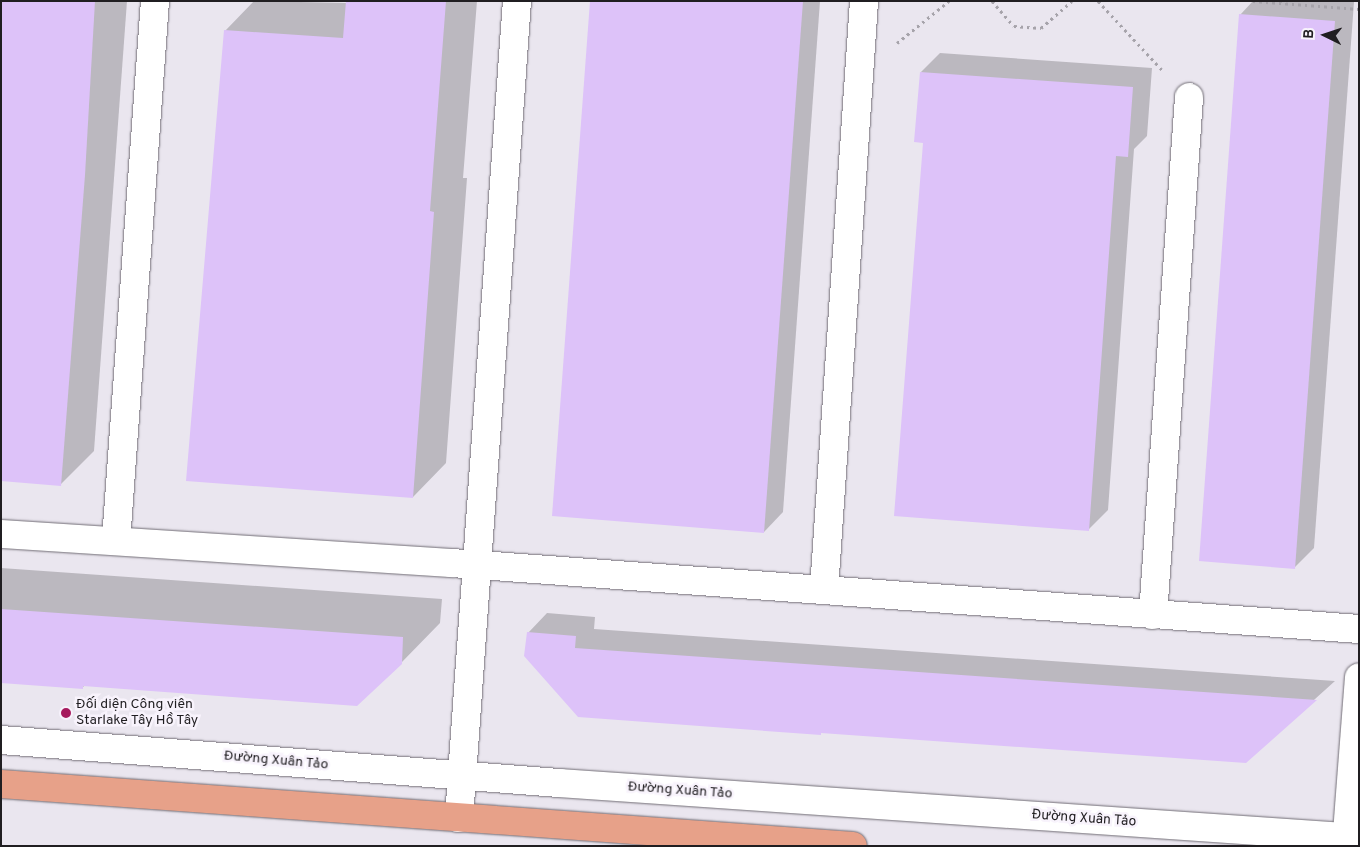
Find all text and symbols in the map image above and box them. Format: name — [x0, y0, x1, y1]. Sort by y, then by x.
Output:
north arrow — [1300, 10, 1350, 60]
text: B — [1301, 29, 1318, 39]
place label: Đối diện Công viên Starlake Tây Hồ Tây — [76, 697, 199, 730]
marker: Đối diện Công viên Starlake Tây Hồ Tây — [60, 707, 72, 719]
street label: Đường Xuân Tảo — [223, 748, 329, 774]
street label: Đường Xuân Tảo — [627, 779, 733, 803]
street label: Đường Xuân Tảo — [1031, 807, 1137, 831]

